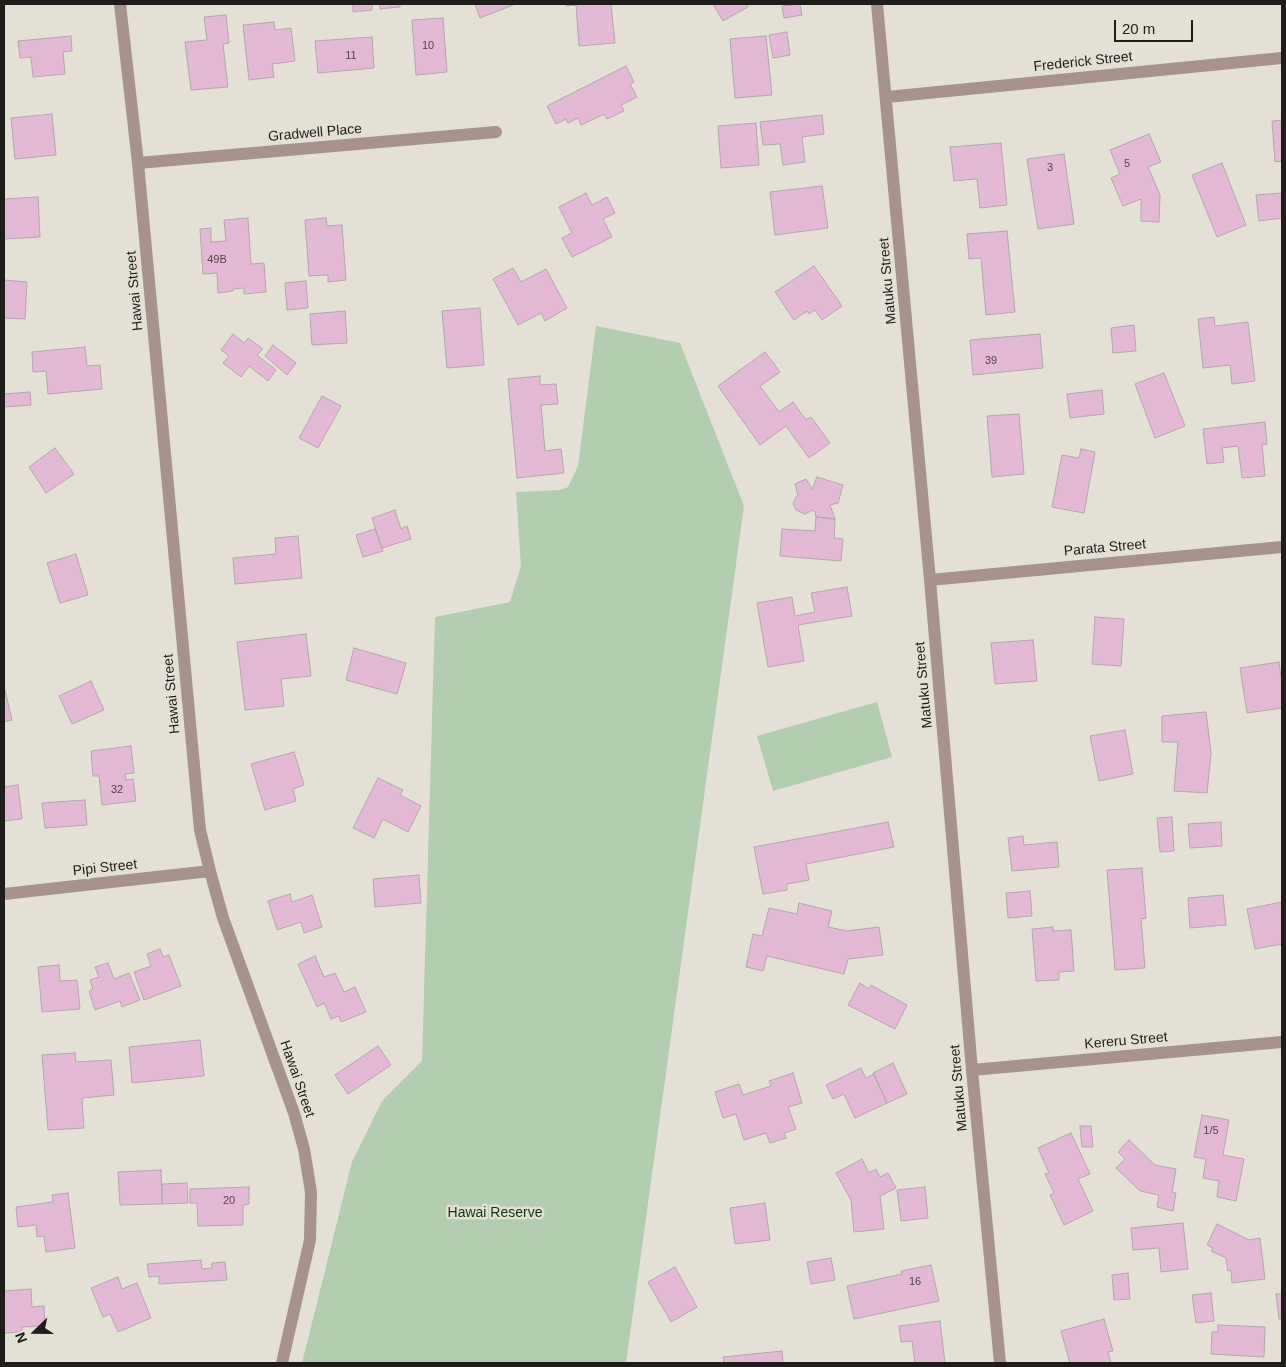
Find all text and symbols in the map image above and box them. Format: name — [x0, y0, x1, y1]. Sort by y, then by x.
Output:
scale bar — [1116, 10, 1195, 42]
text: 20 m — [1122, 20, 1155, 37]
house number: 10 — [422, 39, 434, 53]
street label: Frederick Street — [1033, 48, 1133, 76]
house number: 11 — [345, 49, 357, 63]
street label: Gradwell Place — [267, 121, 363, 145]
house number: 5 — [1124, 157, 1130, 171]
house number: 3 — [1047, 161, 1053, 175]
street label: Matuku Street — [876, 237, 900, 325]
street label: Hawai Street — [123, 250, 147, 332]
house number: 49B — [207, 253, 227, 267]
house number: 39 — [985, 354, 997, 368]
street label: Parata Street — [1063, 536, 1147, 560]
street label: Matuku Street — [912, 641, 936, 729]
street label: Hawai Street — [160, 653, 184, 735]
house number: 32 — [111, 783, 123, 797]
street label: Pipi Street — [72, 856, 138, 880]
street label: Kereru Street — [1084, 1029, 1168, 1053]
street label: Hawai Street — [276, 1038, 318, 1120]
street label: Matuku Street — [947, 1044, 971, 1132]
house number: 1/5 — [1203, 1124, 1219, 1138]
house number: 20 — [223, 1194, 235, 1208]
park label: Hawai Reserve — [448, 1205, 542, 1221]
house number: 16 — [909, 1275, 921, 1289]
north arrow — [10, 1307, 60, 1357]
text: N — [12, 1330, 30, 1345]

